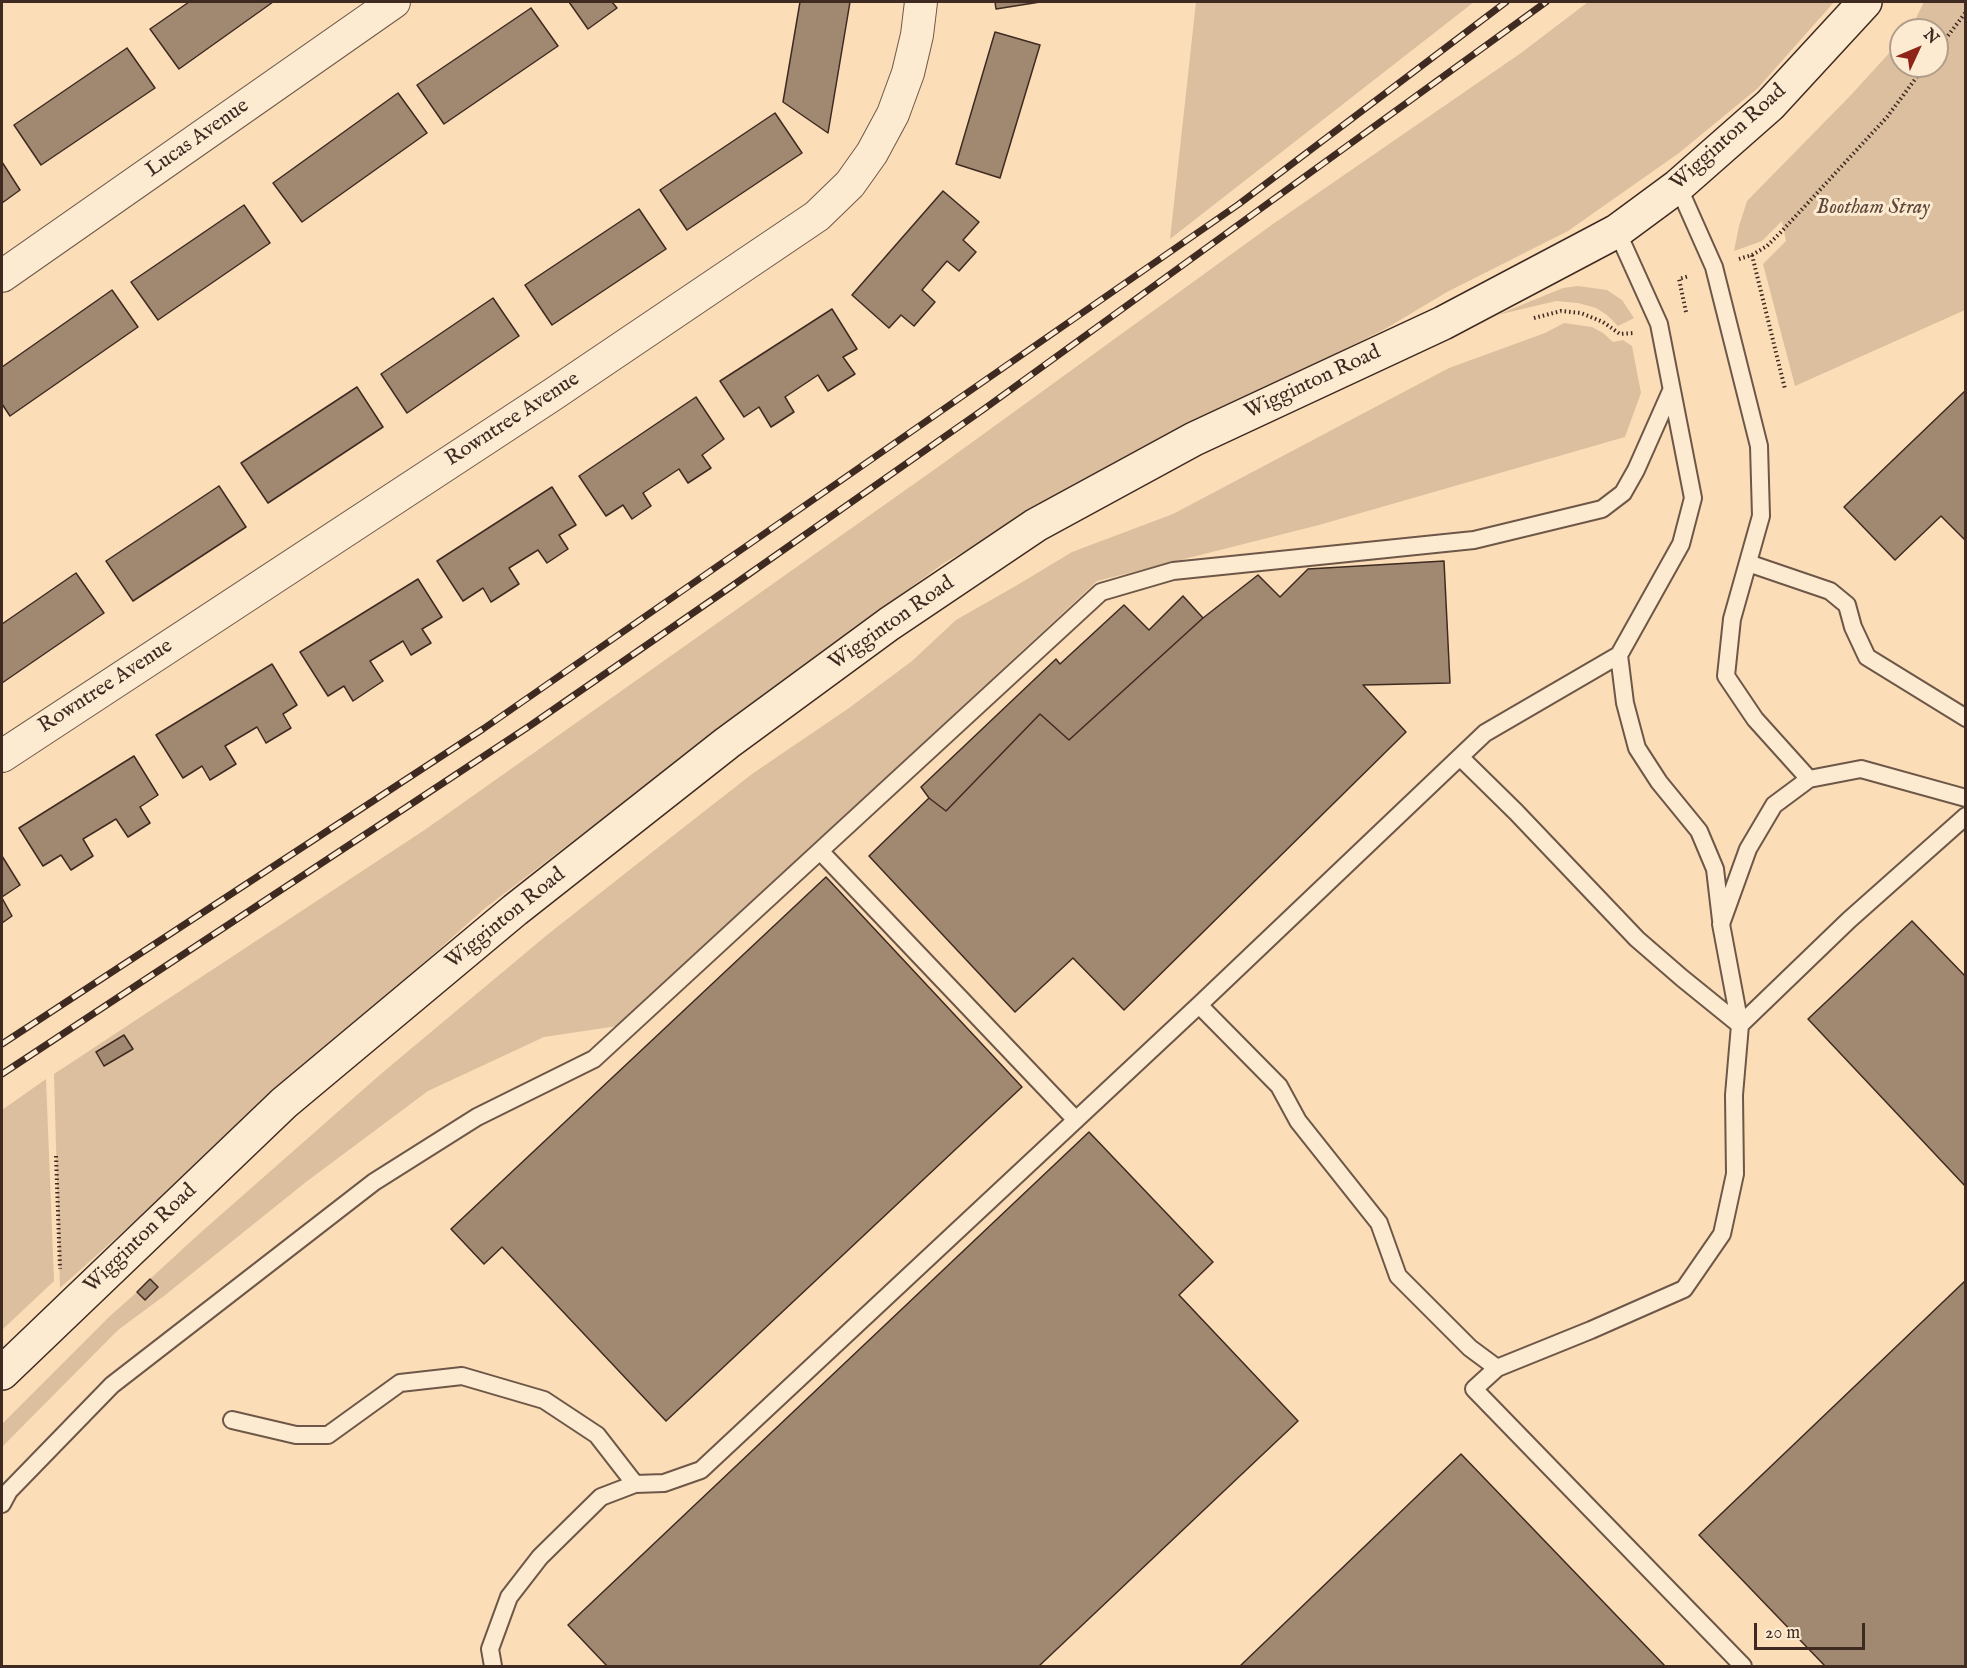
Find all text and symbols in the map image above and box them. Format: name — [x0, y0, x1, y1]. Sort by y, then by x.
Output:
north arrow — [1889, 18, 1949, 78]
text: N — [1919, 25, 1943, 49]
street label: Wigginton Road — [1666, 80, 1792, 196]
street label: Lucas Avenue — [142, 94, 254, 184]
park label: Bootham Stray — [1816, 196, 1930, 222]
street label: Wigginton Road — [1241, 341, 1385, 425]
street label: Rowntree Avenue — [441, 367, 585, 473]
street label: Wigginton Road — [825, 572, 959, 676]
street label: Rowntree Avenue — [34, 634, 178, 740]
street label: Wigginton Road — [441, 863, 571, 975]
street label: Wigginton Road — [79, 1179, 203, 1299]
scale bar — [1757, 1611, 1868, 1649]
text: 20 m — [1765, 1622, 1800, 1645]

